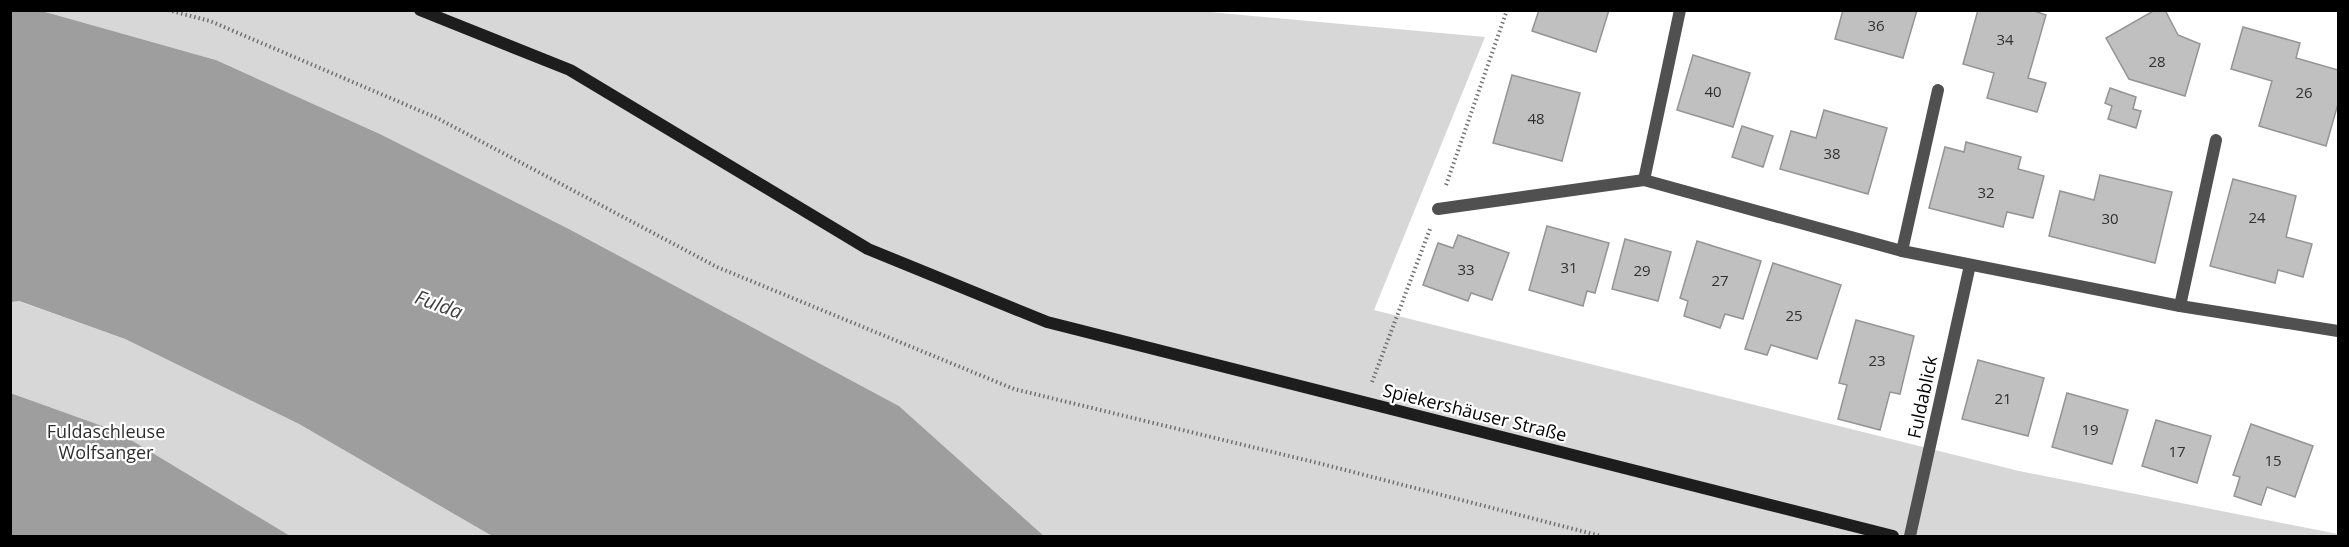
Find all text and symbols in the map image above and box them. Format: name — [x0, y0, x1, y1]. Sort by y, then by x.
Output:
house number: 36 — [1867, 15, 1885, 35]
house number: 34 — [1996, 29, 2014, 49]
house number: 28 — [2148, 51, 2166, 71]
house number: 40 — [1704, 81, 1722, 101]
house number: 26 — [2295, 82, 2313, 102]
house number: 48 — [1527, 108, 1545, 128]
house number: 38 — [1823, 143, 1841, 163]
house number: 32 — [1977, 182, 1995, 202]
house number: 24 — [2248, 207, 2266, 227]
house number: 30 — [2101, 208, 2119, 228]
house number: 31 — [1560, 257, 1578, 277]
house number: 33 — [1457, 259, 1475, 279]
house number: 29 — [1633, 260, 1651, 280]
house number: 27 — [1711, 270, 1729, 290]
water label: Fulda — [411, 283, 467, 325]
house number: 25 — [1785, 305, 1803, 325]
house number: 23 — [1868, 350, 1886, 370]
street label: Fuldablick — [1902, 353, 1943, 441]
street label: Spiekershäuser Straße — [1381, 378, 1569, 446]
house number: 21 — [1994, 388, 2012, 408]
park label: Fuldaschleuse Wolfsanger — [47, 419, 165, 464]
house number: 19 — [2081, 419, 2099, 439]
house number: 17 — [2168, 441, 2186, 461]
house number: 15 — [2264, 450, 2282, 470]

